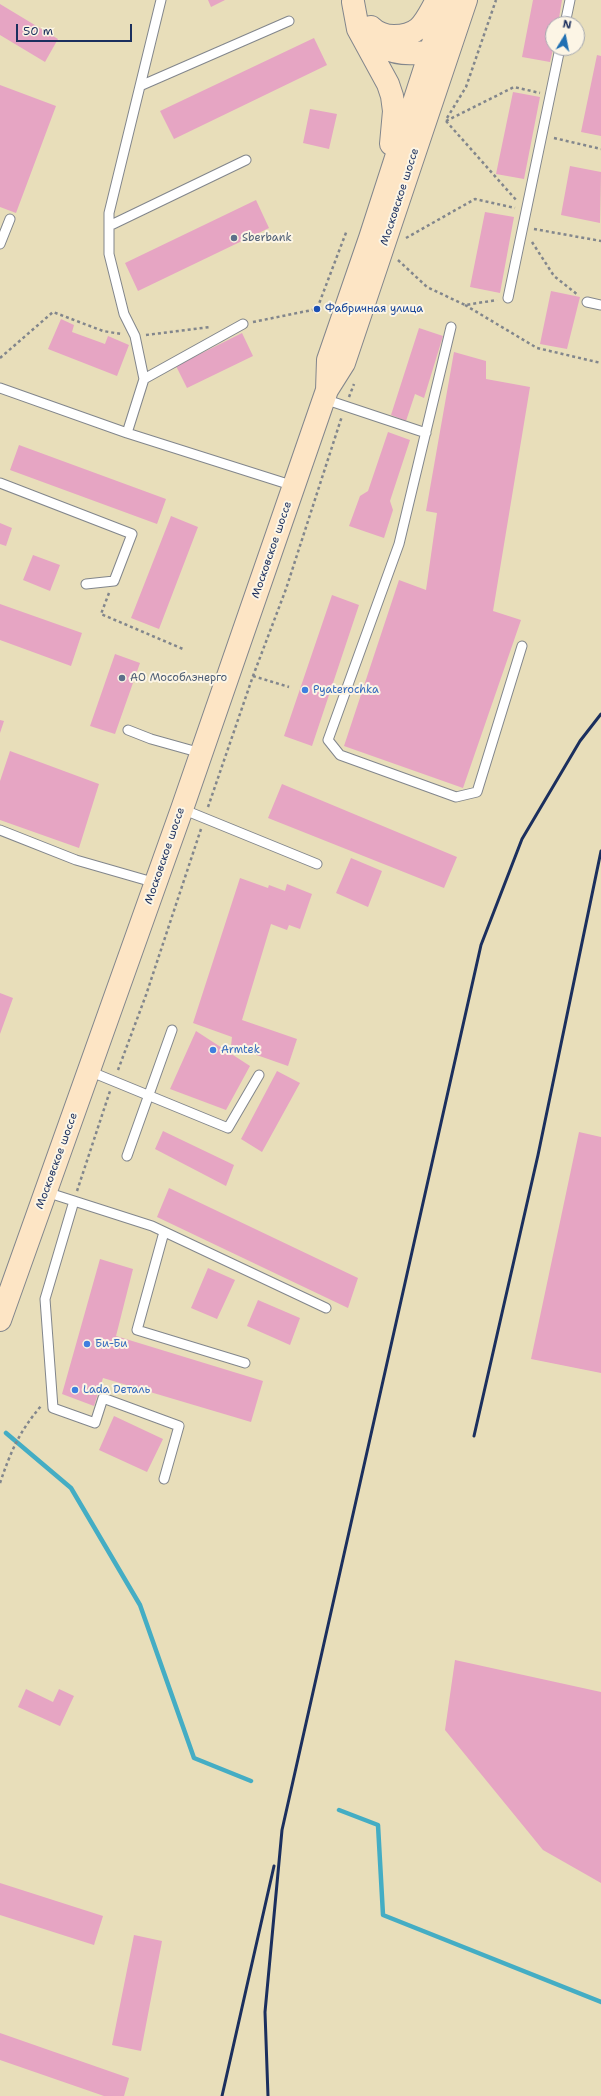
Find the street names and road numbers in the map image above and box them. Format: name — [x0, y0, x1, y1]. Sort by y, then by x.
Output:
street label: Московское шоссе — [378, 147, 422, 247]
street label: Московское шоссе — [249, 500, 295, 600]
street label: Московское шоссе — [142, 806, 188, 906]
street label: Московское шоссе — [33, 1111, 81, 1211]

